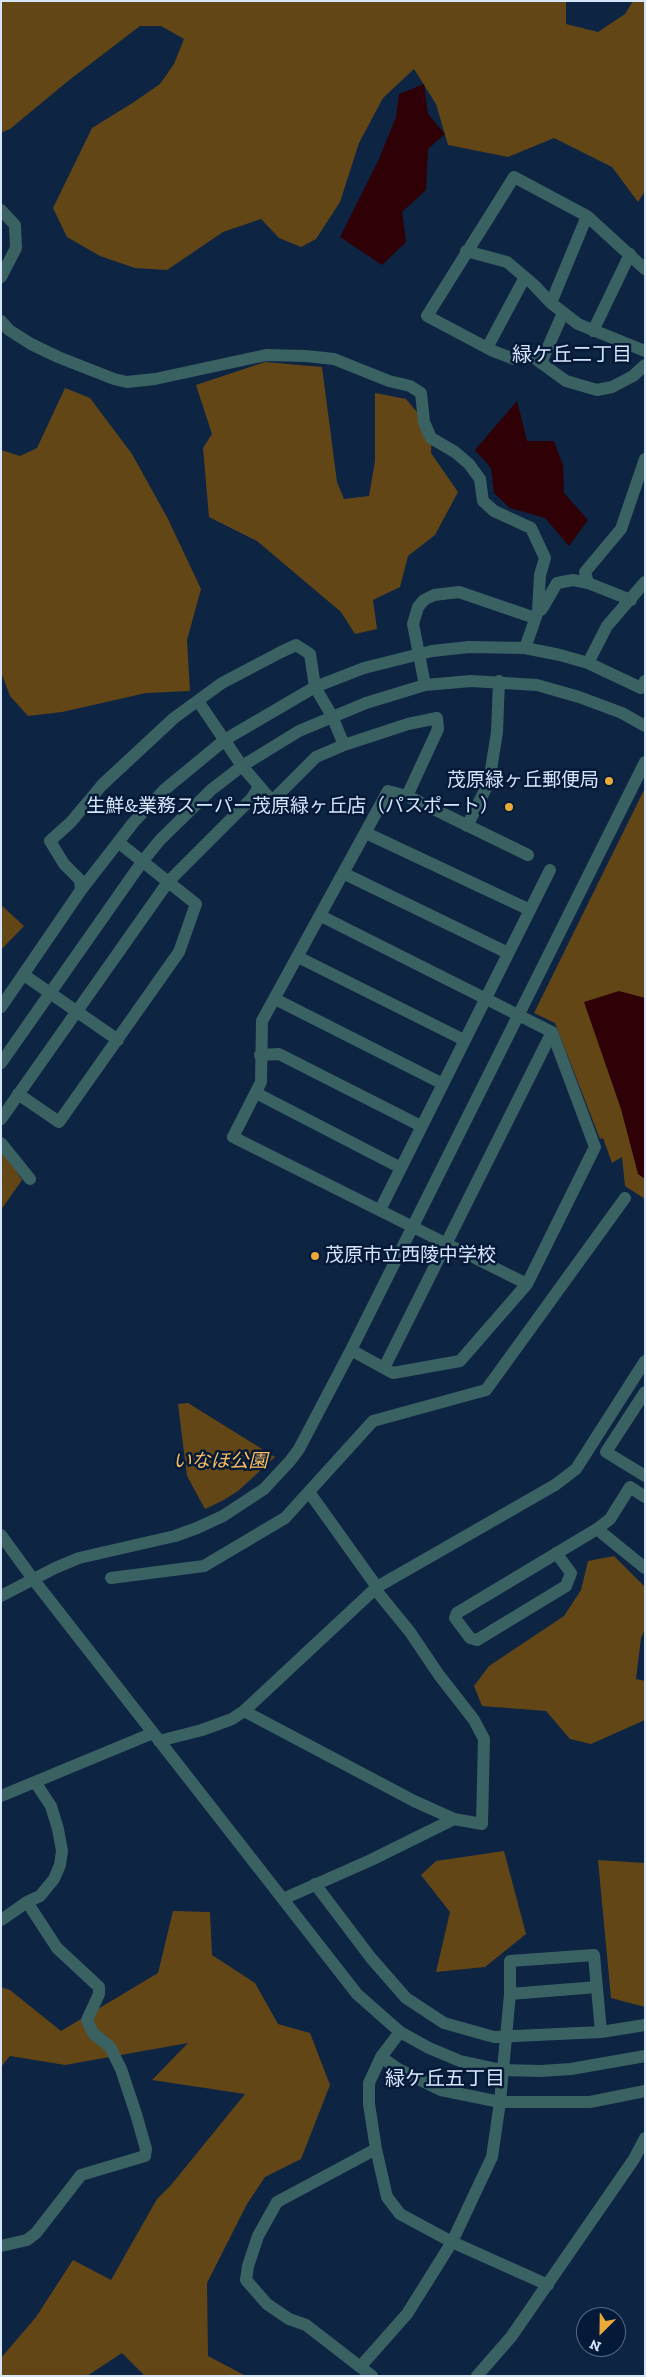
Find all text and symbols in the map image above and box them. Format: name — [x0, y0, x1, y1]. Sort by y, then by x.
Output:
district label: 緑ケ丘二丁目 — [512, 343, 632, 367]
place label: 茂原緑ヶ丘郵便局 — [447, 770, 599, 792]
marker: 茂原緑ヶ丘郵便局 — [603, 775, 615, 787]
place label: 生鮮&業務スーパー茂原緑ヶ丘店（パスポート） — [86, 796, 499, 818]
marker: 生鮮&業務スーパー茂原緑ヶ丘店（パスポート） — [503, 801, 515, 813]
place label: 茂原市立西陵中学校 — [325, 1245, 496, 1267]
marker: 茂原市立西陵中学校 — [309, 1250, 321, 1262]
park label: いなほ公園 — [173, 1451, 267, 1473]
district label: 緑ケ丘五丁目 — [385, 2067, 505, 2091]
north arrow — [576, 2307, 626, 2357]
text: N — [587, 2335, 604, 2355]

